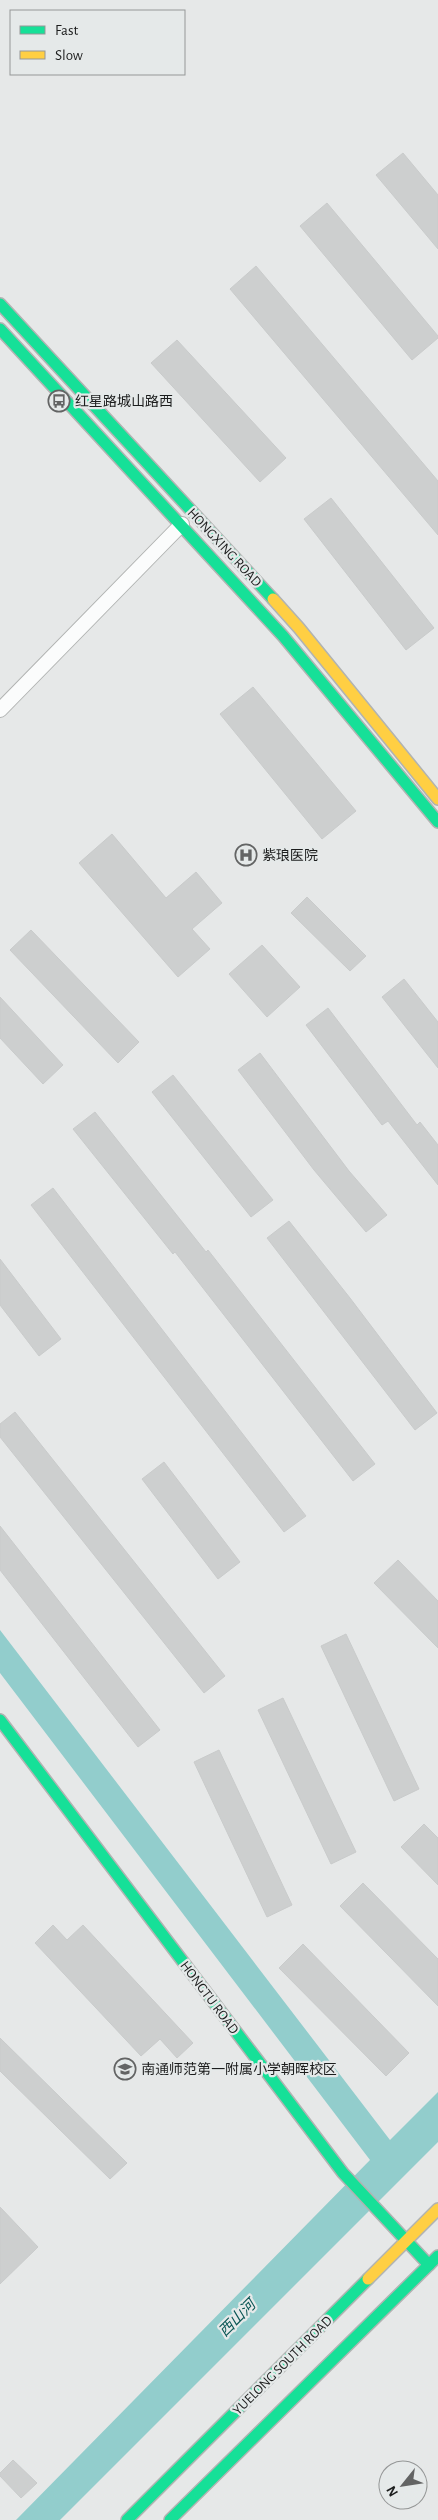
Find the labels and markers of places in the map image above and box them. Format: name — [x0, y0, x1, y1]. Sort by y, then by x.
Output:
bus stop icon: 红星路城山路西 — [47, 389, 71, 413]
place label: 红星路城山路西 — [75, 394, 173, 409]
hospital icon: 紫琅医院 — [234, 843, 258, 867]
place label: 紫琅医院 — [262, 848, 318, 863]
school or university icon: 南通师范第一附属小学朝晖校区 — [113, 2057, 137, 2081]
place label: 南通师范第一附属小学朝晖校区 — [141, 2061, 337, 2077]

